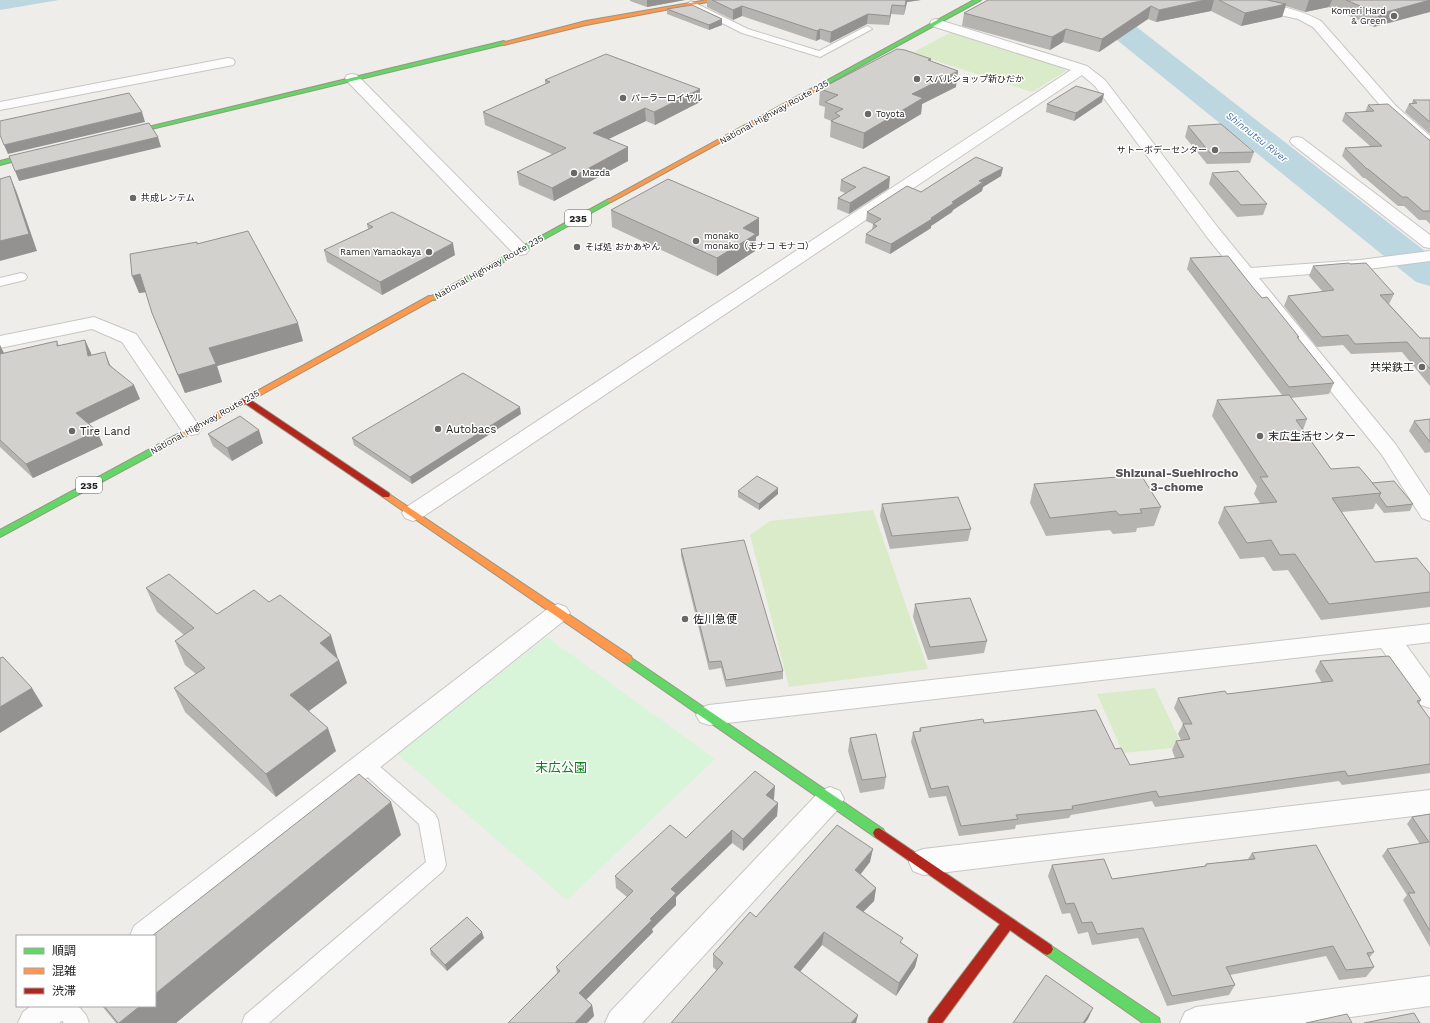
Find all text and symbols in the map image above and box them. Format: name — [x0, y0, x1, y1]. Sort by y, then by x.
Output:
place label: Komeri Hard & Green — [1331, 6, 1386, 26]
marker: Komeri Hard & Green — [1389, 11, 1399, 21]
marker: スバルショップ新ひだか — [912, 74, 922, 84]
place label: スバルショップ新ひだか — [925, 74, 1024, 84]
street label: National Highway Route 235 — [718, 78, 830, 146]
marker: パーラーロイヤル — [618, 93, 628, 103]
place label: パーラーロイヤル — [631, 93, 703, 103]
marker: Toyota — [863, 109, 873, 119]
place label: Toyota — [876, 109, 905, 119]
water label: Shinnutsu River — [1224, 110, 1291, 165]
place label: サトーボデーセンター — [1117, 145, 1207, 155]
marker: サトーボデーセンター — [1210, 145, 1220, 155]
marker: Mazda — [569, 168, 579, 178]
place label: Mazda — [582, 168, 610, 178]
marker: 共成レンテム — [128, 193, 138, 203]
place label: 共成レンテム — [141, 193, 195, 203]
road number: 235 — [565, 210, 591, 226]
place label: monako monako（モナコ モナコ） — [704, 231, 814, 251]
street label: National Highway Route 235 — [433, 233, 545, 301]
marker: monako monako（モナコ モナコ） — [691, 236, 701, 246]
marker: そば処 おかあやん — [572, 242, 582, 252]
place label: そば処 おかあやん — [585, 242, 660, 252]
place label: Ramen Yamaokaya — [340, 247, 421, 257]
marker: Ramen Yamaokaya — [424, 247, 434, 257]
place label: 共栄鉄工 — [1370, 361, 1414, 374]
marker: 共栄鉄工 — [1417, 362, 1427, 372]
street label: National Highway Route 235 — [149, 388, 261, 456]
place label: Autobacs — [446, 423, 496, 436]
marker: Autobacs — [433, 424, 443, 434]
place label: Tire Land — [80, 425, 130, 438]
marker: Tire Land — [67, 426, 77, 436]
place label: 末広生活センター — [1268, 430, 1356, 443]
marker: 末広生活センター — [1255, 431, 1265, 441]
district label: Shizunai-Suehirocho 3-chome — [1116, 466, 1238, 494]
road number: 235 — [76, 477, 102, 493]
place label: 佐川急便 — [693, 613, 738, 626]
marker: 佐川急便 — [680, 614, 690, 624]
park label: 末広公園 — [535, 760, 587, 775]
legend — [16, 935, 156, 1007]
text: 順調 — [52, 944, 76, 958]
text: 混雑 — [52, 964, 76, 978]
text: 渋滞 — [52, 984, 76, 998]

